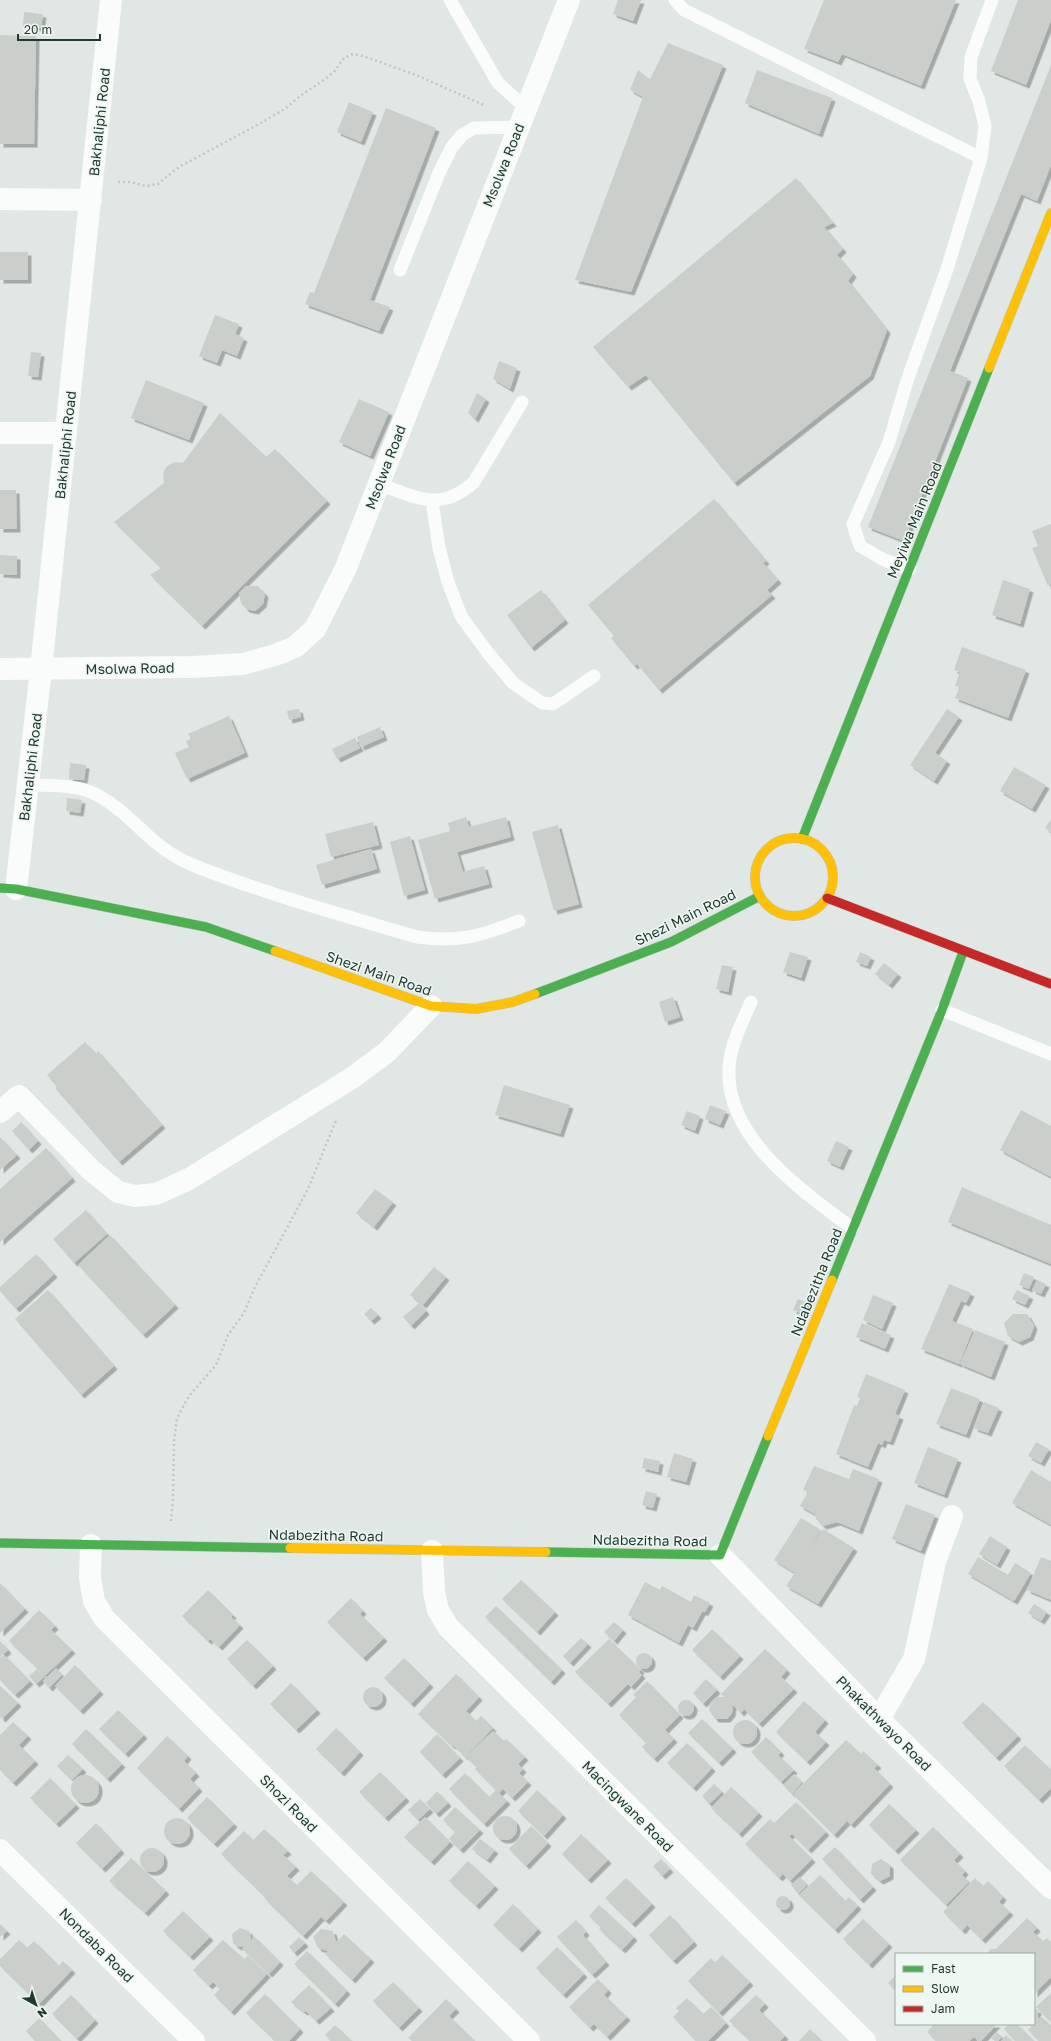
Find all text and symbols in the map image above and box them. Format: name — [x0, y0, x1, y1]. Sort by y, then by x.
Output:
scale bar — [18, 16, 100, 42]
text: 20 m — [24, 22, 52, 37]
street label: Bakhaliphi Road — [85, 67, 113, 177]
street label: Msolwa Road — [478, 121, 528, 209]
street label: Bakhaliphi Road — [51, 390, 79, 500]
street label: Msolwa Road — [361, 422, 409, 512]
street label: Meyiwa Main Road — [883, 459, 945, 581]
street label: Msolwa Road — [85, 659, 175, 677]
street label: Bakhaliphi Road — [15, 712, 45, 822]
street label: Shezi Main Road — [632, 885, 738, 949]
street label: Shezi Main Road — [324, 947, 434, 999]
street label: Ndabezitha Road — [787, 1226, 845, 1338]
street label: Ndabezitha Road — [269, 1526, 383, 1544]
street label: Ndabezitha Road — [593, 1531, 707, 1549]
street label: Phakathwayo Road — [833, 1672, 935, 1774]
street label: Macingwane Road — [579, 1757, 677, 1855]
street label: Shozi Road — [257, 1771, 321, 1835]
street label: Nondaba Road — [56, 1904, 138, 1986]
legend — [895, 1953, 1035, 2025]
text: Fast — [931, 1961, 956, 1976]
text: Slow — [931, 1981, 959, 1996]
north arrow — [16, 1985, 56, 2025]
text: Jam — [931, 2001, 955, 2016]
text: N — [35, 2005, 50, 2021]

